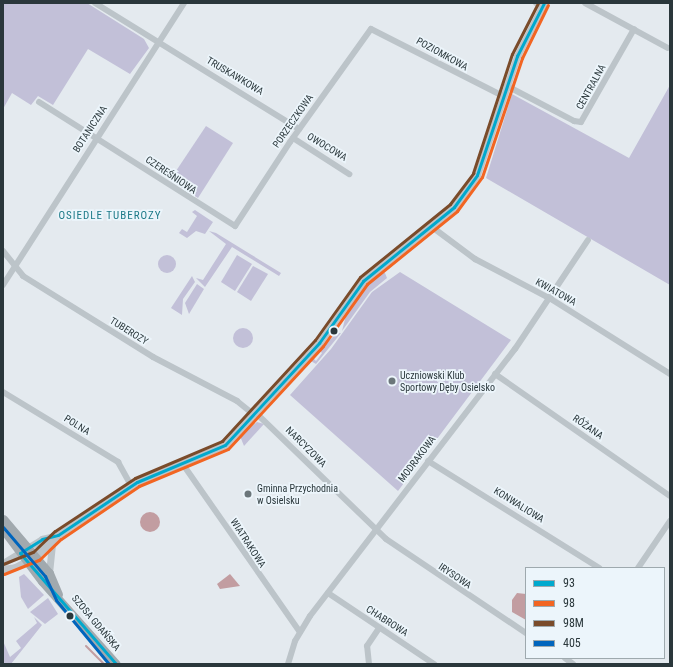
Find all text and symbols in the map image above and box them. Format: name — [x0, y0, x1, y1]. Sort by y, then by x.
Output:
street label: POZIOMKOWA — [414, 35, 470, 73]
street label: TRUSKAWKOWA — [204, 54, 266, 98]
street label: CENTRALNA — [574, 62, 608, 112]
street label: PORZECZKOWA — [270, 92, 316, 150]
street label: BOTANICZNA — [70, 103, 110, 155]
street label: OWOCOWA — [305, 130, 349, 164]
street label: CZEREŚNIOWA — [143, 153, 199, 197]
district label: OSIEDLE TUBEROZY — [58, 209, 162, 223]
street label: KWIATOWA — [533, 276, 579, 308]
street label: TUBEROZY — [108, 315, 150, 347]
unlabelled marker — [329, 326, 339, 336]
place label: Uczniowski Klub Sportowy Dęby Osielsko — [400, 369, 495, 392]
marker: Uczniowski Klub Sportowy Dęby Osielsko — [387, 376, 397, 386]
street label: POLNA — [62, 412, 92, 438]
street label: RÓŻANA — [571, 412, 605, 442]
street label: NARCYZOWA — [283, 424, 329, 470]
street label: MODRAKOWA — [396, 433, 438, 485]
place label: Gminna Przychodnia w Osielsku — [257, 482, 338, 506]
street label: KONWALIOWA — [492, 485, 546, 525]
marker: Gminna Przychodnia w Osielsku — [242, 488, 254, 500]
street label: WIATRAKOWA — [228, 516, 268, 570]
street label: IRYSOWA — [436, 561, 474, 591]
legend — [525, 567, 665, 659]
text: 93 — [563, 576, 575, 590]
street label: SZOSA GDAŃSKA — [69, 593, 123, 653]
text: 98 — [563, 596, 575, 610]
street label: CHABROWA — [364, 603, 410, 639]
unlabelled marker — [65, 611, 75, 621]
text: 98M — [563, 616, 584, 630]
text: 405 — [563, 636, 581, 650]

